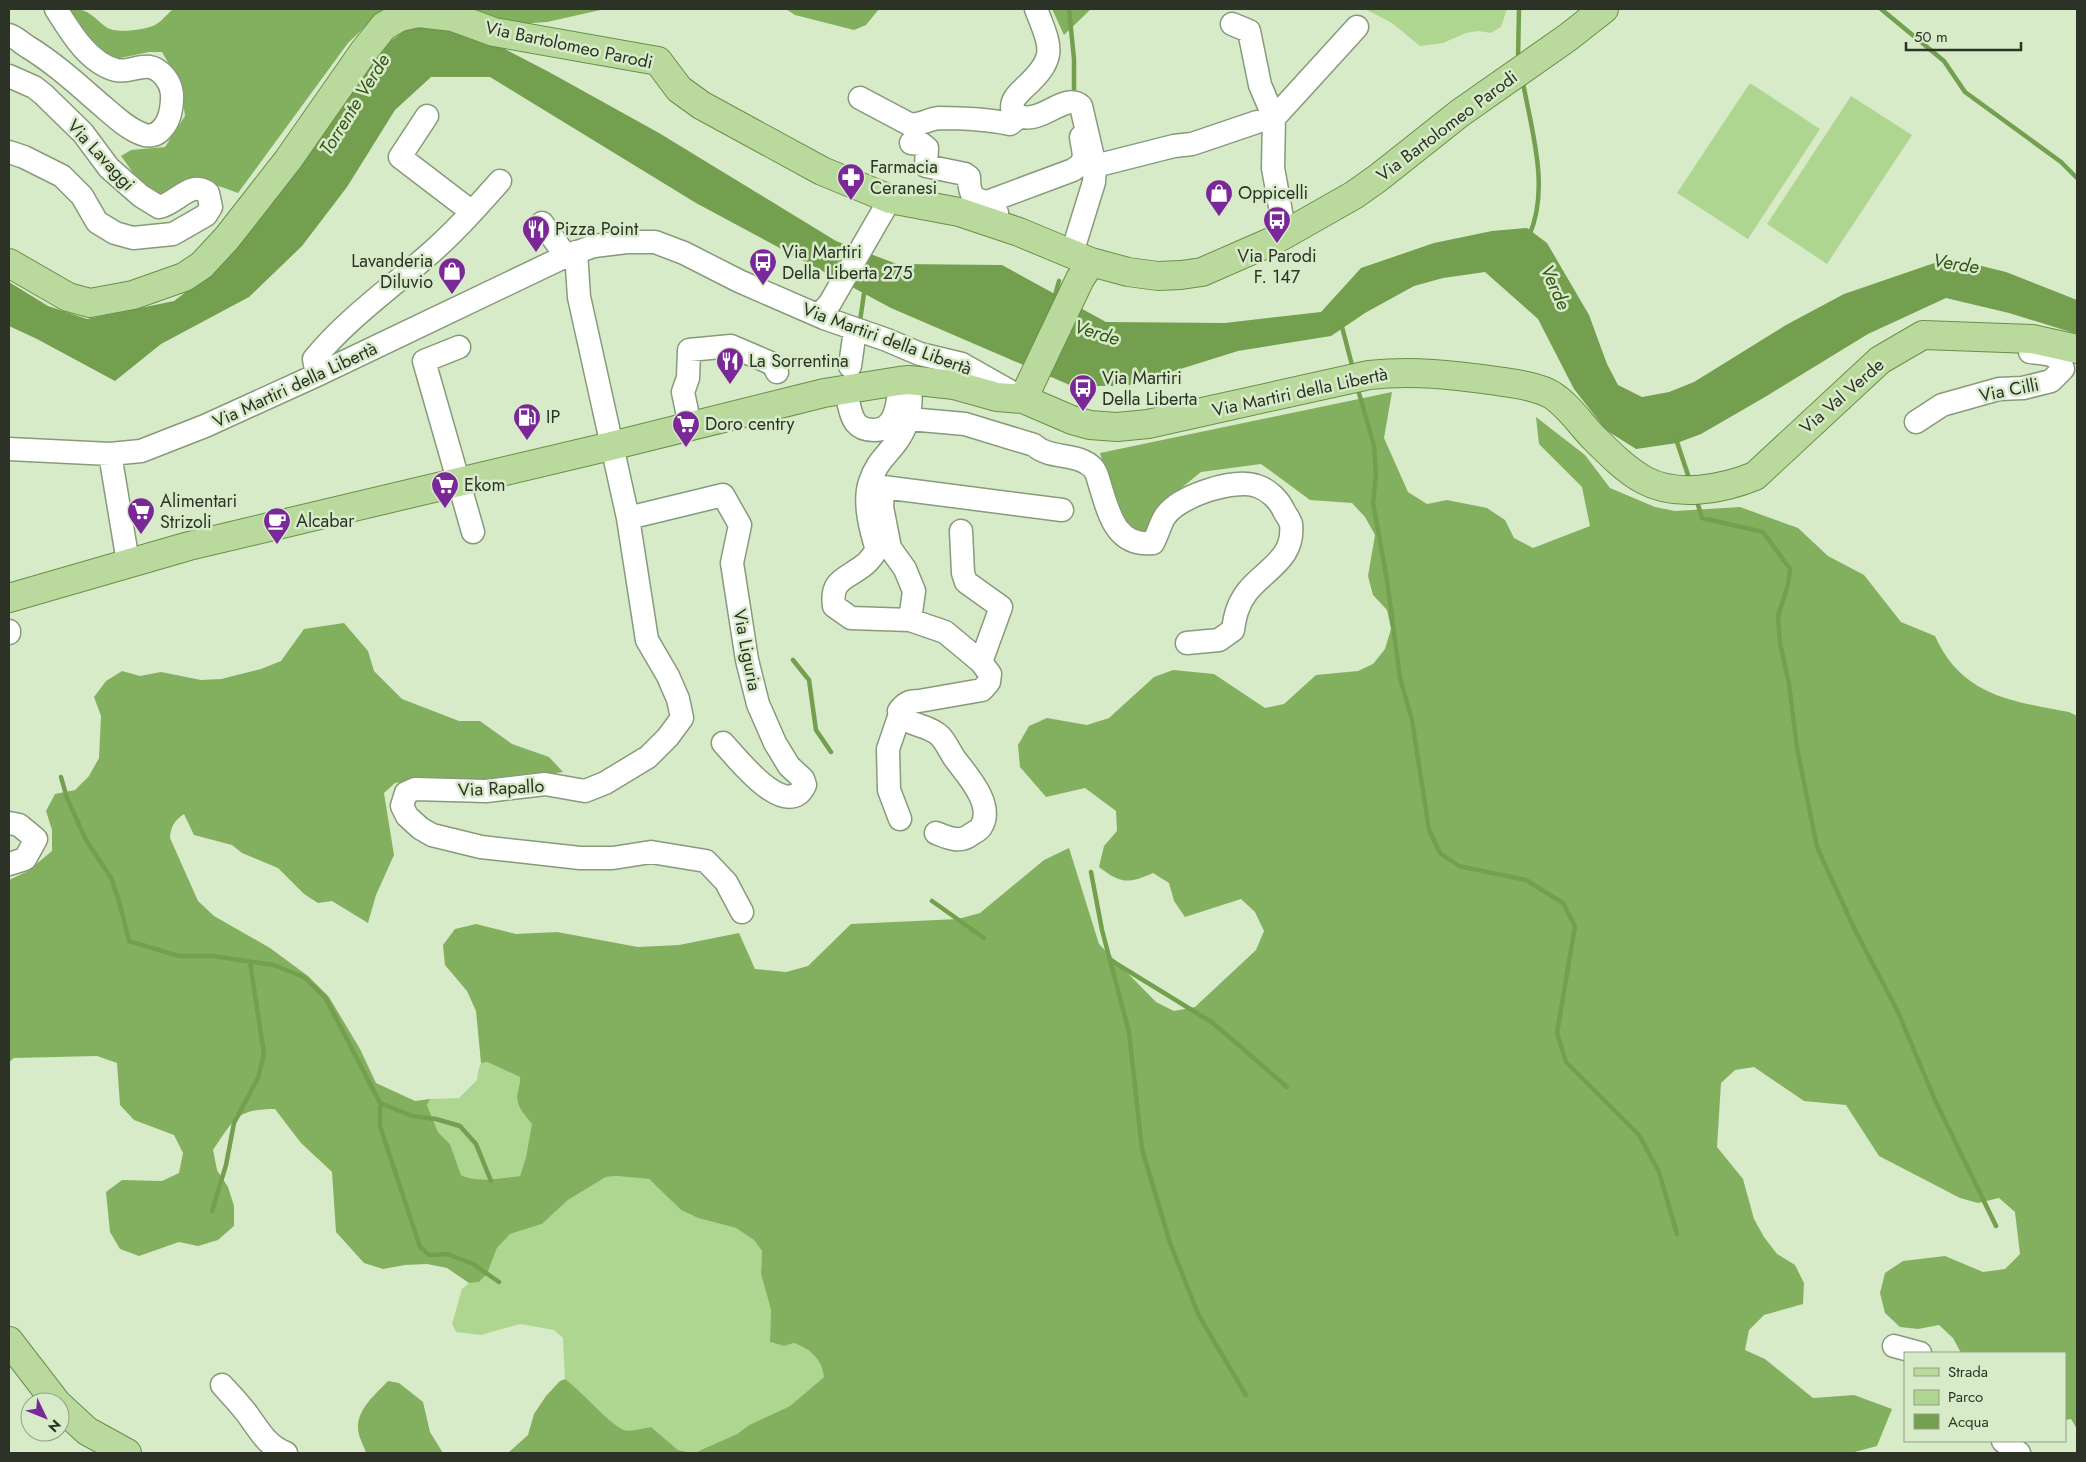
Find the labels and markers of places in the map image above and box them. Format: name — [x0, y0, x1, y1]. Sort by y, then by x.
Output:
place label: Farmacia Ceranesi — [870, 154, 938, 201]
pharmacy icon: Farmacia Ceranesi — [836, 162, 866, 201]
shop icon: Oppicelli — [1204, 178, 1234, 217]
place label: Oppicelli — [1238, 180, 1308, 206]
bus stop icon: Via Parodi F. 147 — [1262, 205, 1292, 244]
restaurant icon: Pizza Point — [521, 214, 551, 253]
place label: Pizza Point — [555, 216, 639, 242]
place label: Via Martiri Della Liberta 275 — [782, 239, 913, 286]
place label: Via Parodi F. 147 — [1237, 243, 1317, 290]
bus stop icon: Via Martiri Della Liberta 275 — [748, 247, 778, 286]
place label: Lavanderia Diluvio — [351, 248, 433, 295]
shop icon: Lavanderia Diluvio — [437, 256, 467, 295]
restaurant icon: La Sorrentina — [715, 346, 745, 385]
place label: La Sorrentina — [749, 348, 849, 374]
place label: Via Martiri Della Liberta — [1102, 365, 1197, 412]
bus stop icon: Via Martiri Della Liberta — [1068, 373, 1098, 412]
fuel station icon: IP — [512, 402, 542, 441]
place label: IP — [546, 404, 560, 430]
supermarket icon: Doro centry — [671, 409, 701, 448]
place label: Doro centry — [705, 411, 795, 437]
supermarket icon: Ekom — [430, 470, 460, 509]
place label: Ekom — [464, 472, 505, 498]
place label: Alimentari Strizoli — [160, 488, 237, 535]
supermarket icon: Alimentari Strizoli — [126, 496, 156, 535]
cafe icon: Alcabar — [262, 506, 292, 545]
place label: Alcabar — [296, 508, 355, 534]

